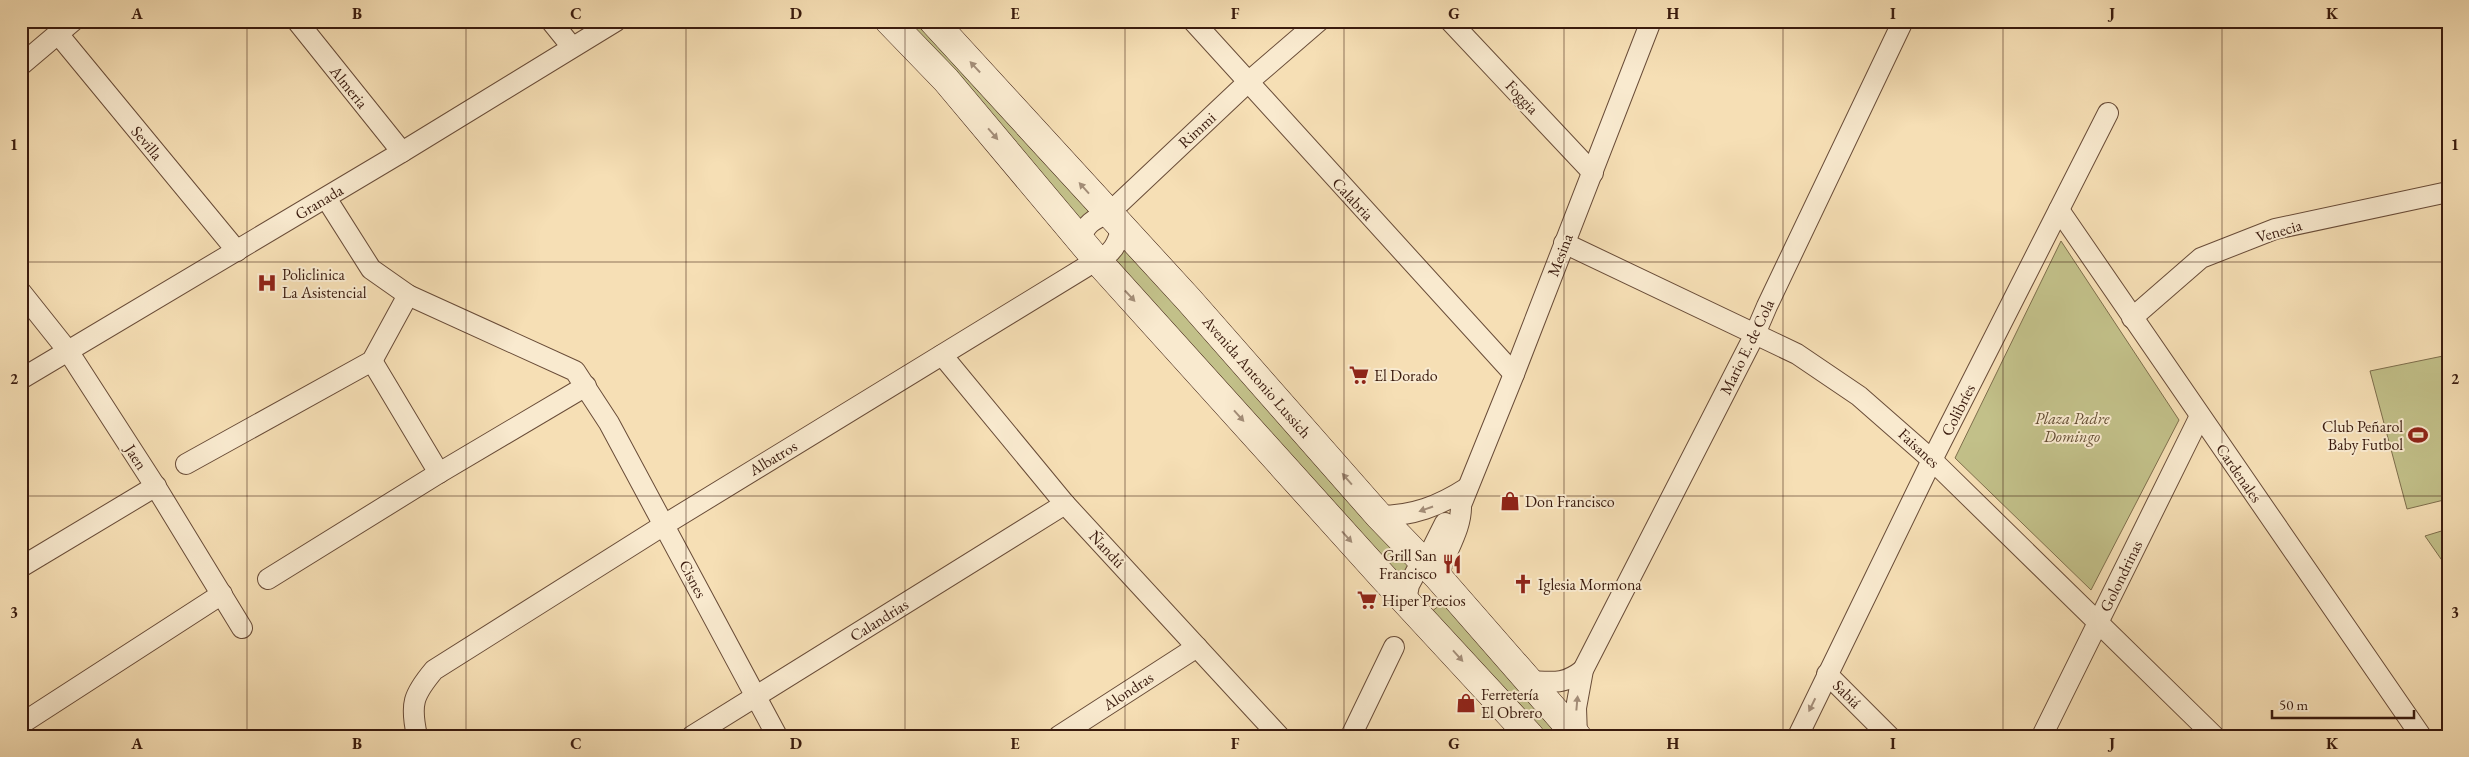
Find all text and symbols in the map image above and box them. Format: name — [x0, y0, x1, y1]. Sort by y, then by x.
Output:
text: A — [130, 3, 143, 24]
text: B — [352, 3, 362, 24]
text: C — [570, 3, 582, 24]
text: D — [790, 3, 802, 24]
text: E — [1010, 3, 1020, 24]
text: F — [1231, 3, 1240, 24]
text: G — [1448, 3, 1460, 24]
text: H — [1667, 3, 1680, 24]
text: I — [1890, 3, 1896, 24]
text: J — [2107, 3, 2115, 24]
text: K — [2326, 3, 2339, 24]
street label: Almeria — [325, 60, 373, 113]
one-way arrow — [970, 60, 981, 73]
street label: Foggia — [1501, 75, 1544, 119]
street label: Rimmi — [1174, 107, 1220, 153]
street label: Sevilla — [127, 121, 168, 165]
one-way arrow — [987, 128, 999, 140]
text: 1 — [10, 134, 18, 155]
text: 1 — [2451, 134, 2459, 155]
street label: Calabria — [1328, 173, 1379, 226]
street label: Granada — [291, 179, 348, 225]
one-way arrow — [1078, 182, 1090, 194]
street label: Venecia — [2254, 214, 2305, 248]
street label: Mesina — [1542, 230, 1578, 279]
place label: Policlinica La Asistencial — [282, 264, 367, 303]
hospital icon: Policlinica La Asistencial — [256, 272, 278, 294]
one-way arrow — [1124, 289, 1136, 301]
street label: Mario E. de Cola — [1715, 295, 1779, 398]
street label: Avenida Antonio Lussich — [1197, 311, 1316, 443]
supermarket icon: El Dorado — [1348, 364, 1370, 386]
place label: El Dorado — [1374, 365, 1438, 386]
text: 2 — [10, 368, 19, 389]
text: 2 — [2451, 368, 2460, 389]
street label: Colibríes — [1936, 380, 1980, 440]
park label: Plaza Padre Domingo — [2035, 408, 2110, 447]
one-way arrow — [1233, 410, 1245, 422]
place label: Club Peñarol Baby Futbol — [2322, 416, 2403, 455]
street label: Faisanes — [1894, 423, 1944, 473]
sports icon: Club Peñarol Baby Futbol — [2407, 424, 2429, 446]
street label: Albatros — [744, 435, 801, 481]
street label: Jaen — [119, 438, 152, 474]
street label: Cardenales — [2211, 439, 2267, 507]
one-way arrow — [1341, 474, 1353, 486]
shop icon: Don Francisco — [1499, 490, 1521, 512]
place label: Don Francisco — [1525, 491, 1615, 512]
one-way arrow — [1418, 506, 1433, 514]
street label: Ñandú — [1084, 526, 1130, 573]
one-way arrow — [1341, 531, 1353, 543]
street label: Golondrinas — [2095, 537, 2147, 615]
place label: Grill San Francisco — [1379, 545, 1438, 584]
restaurant icon: Grill San Francisco — [1441, 553, 1463, 575]
street label: Cisnes — [674, 556, 712, 602]
church icon: Iglesia Mormona — [1512, 573, 1534, 595]
place label: Iglesia Mormona — [1538, 574, 1642, 595]
supermarket icon: Hiper Precios — [1356, 589, 1378, 611]
place label: Hiper Precios — [1382, 590, 1466, 611]
street label: Calandrias — [846, 594, 912, 646]
text: 3 — [10, 602, 18, 623]
text: 3 — [2451, 602, 2459, 623]
one-way arrow — [1452, 650, 1464, 662]
street label: Alondras — [1098, 667, 1157, 716]
street label: Sabiá — [1828, 675, 1866, 713]
place label: Ferretería El Obrero — [1481, 684, 1542, 723]
scale bar — [2272, 687, 2414, 719]
shop icon: Ferretería El Obrero — [1455, 692, 1477, 714]
one-way arrow — [1573, 694, 1581, 710]
text: 50 m — [2279, 695, 2308, 714]
one-way arrow — [1808, 698, 1816, 712]
text: A — [130, 733, 143, 754]
text: B — [352, 733, 362, 754]
text: C — [570, 733, 582, 754]
text: D — [790, 733, 802, 754]
text: E — [1010, 733, 1020, 754]
text: F — [1231, 733, 1240, 754]
text: G — [1448, 733, 1460, 754]
text: H — [1667, 733, 1680, 754]
text: I — [1890, 733, 1896, 754]
text: J — [2107, 733, 2115, 754]
text: K — [2326, 733, 2339, 754]

